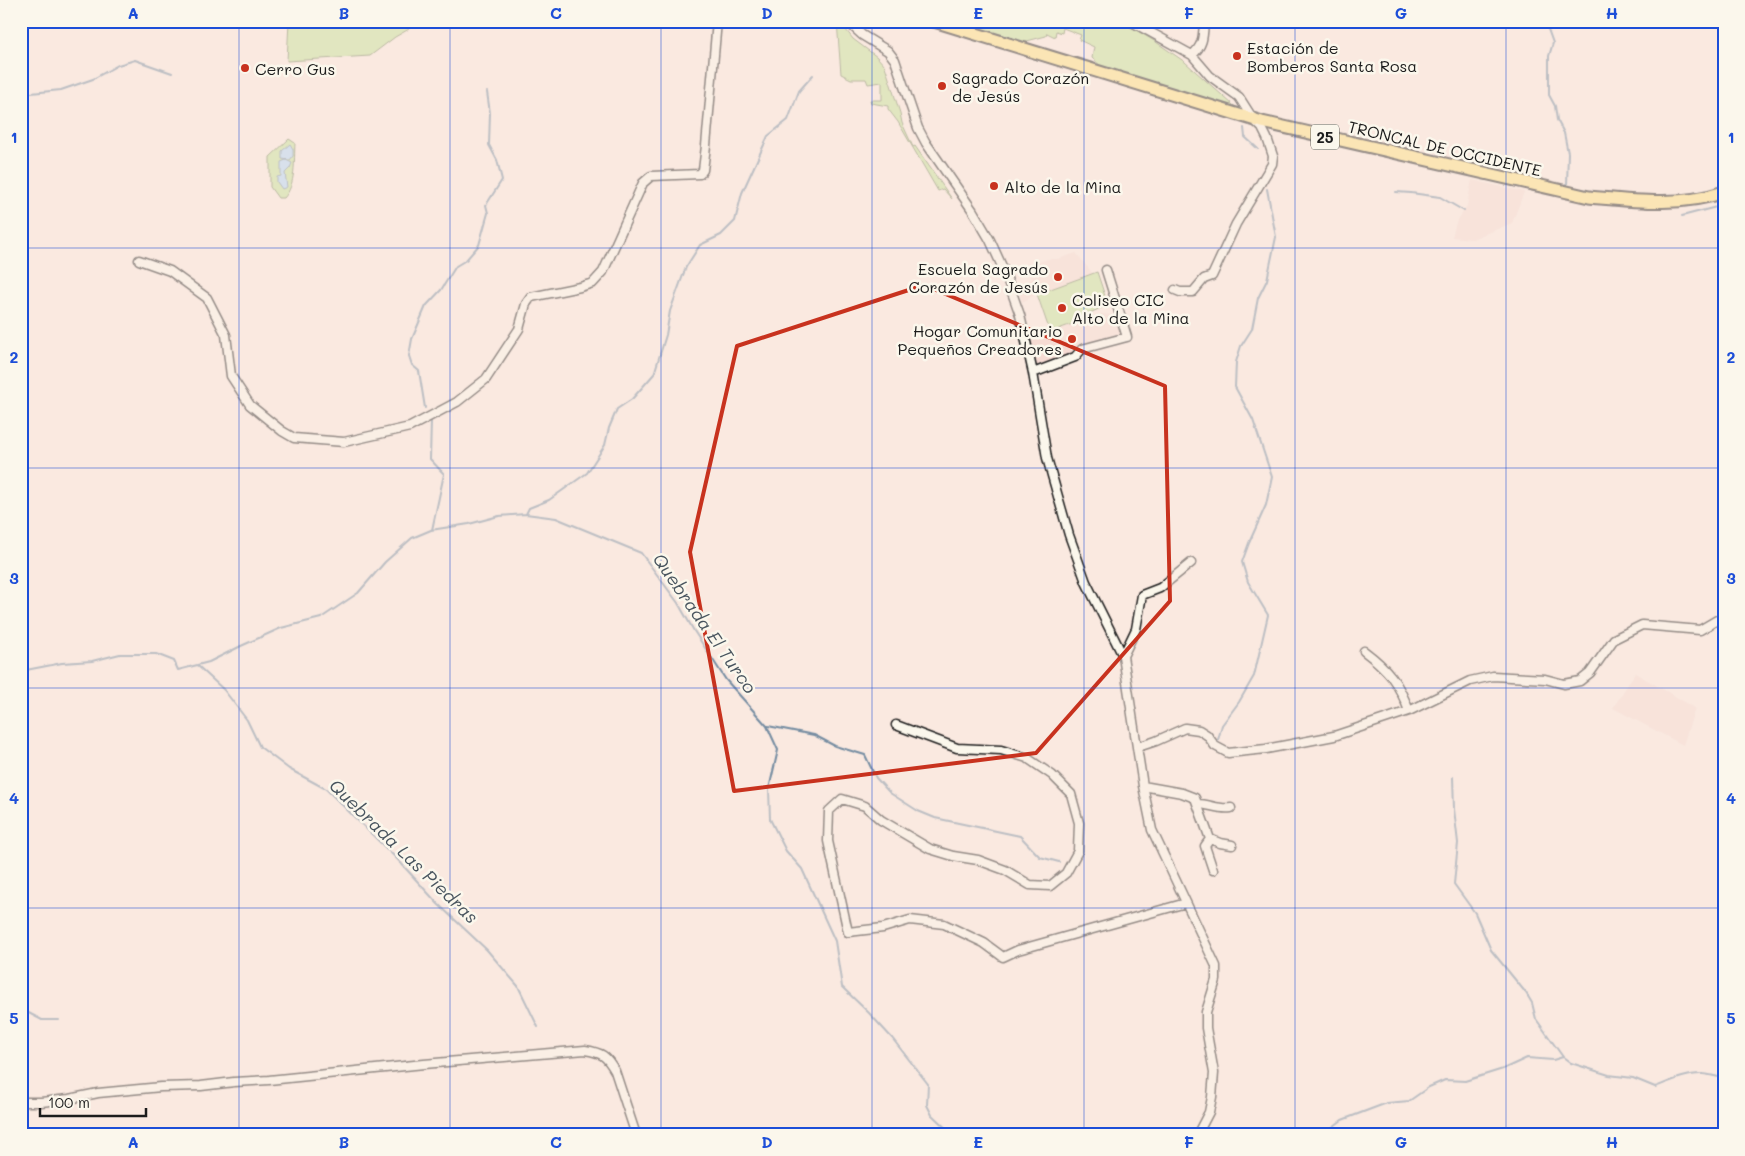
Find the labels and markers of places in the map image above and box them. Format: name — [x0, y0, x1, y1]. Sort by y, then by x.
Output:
place label: Estación de Bomberos Santa Rosa — [1247, 37, 1417, 76]
marker: Estación de Bomberos Santa Rosa — [1231, 50, 1243, 62]
place label: Cerro Gus — [255, 58, 335, 79]
marker: Cerro Gus — [239, 62, 251, 74]
place label: Sagrado Corazón de Jesús — [952, 67, 1089, 106]
marker: Sagrado Corazón de Jesús — [936, 80, 948, 92]
place label: Alto de la Mina — [1004, 176, 1122, 197]
marker: Alto de la Mina — [988, 180, 1000, 192]
place label: Escuela Sagrado Corazón de Jesús — [909, 258, 1048, 297]
marker: Escuela Sagrado Corazón de Jesús — [1052, 271, 1064, 283]
place label: Coliseo CIC Alto de la Mina — [1072, 289, 1190, 328]
marker: Coliseo CIC Alto de la Mina — [1056, 302, 1068, 314]
place label: Hogar Comunitario Pequeños Creadores — [897, 320, 1062, 359]
marker: Hogar Comunitario Pequeños Creadores — [1066, 333, 1078, 345]

